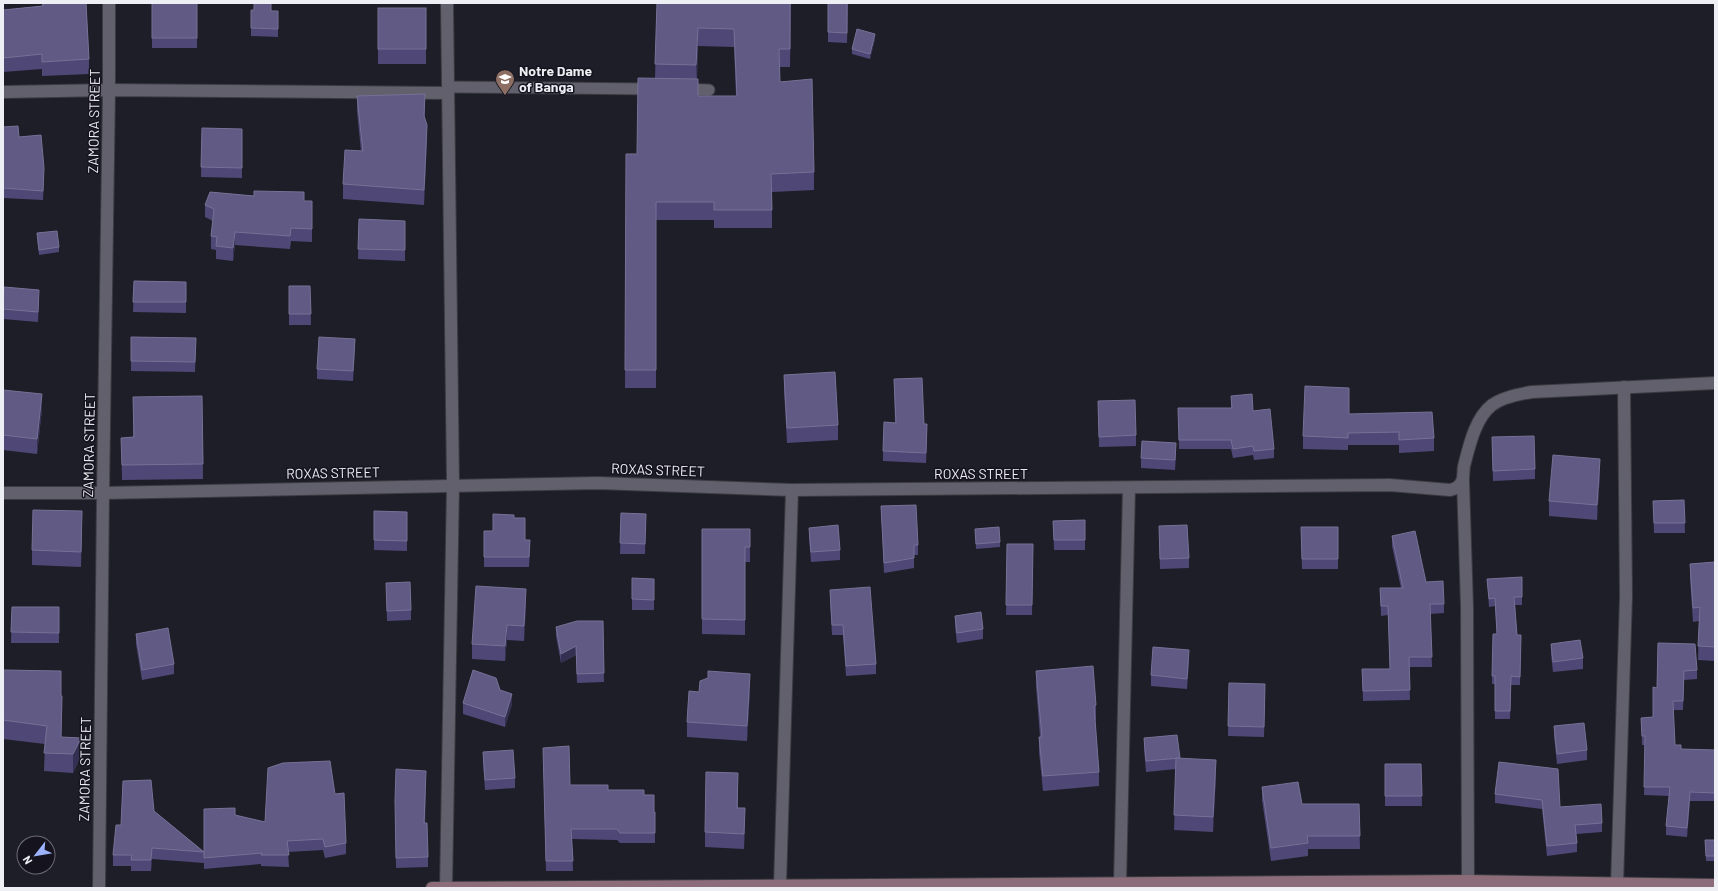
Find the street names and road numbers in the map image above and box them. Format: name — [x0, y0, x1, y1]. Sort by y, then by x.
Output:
street label: ZAMORA STREET — [84, 69, 103, 173]
street label: ZAMORA STREET — [79, 393, 98, 497]
street label: ROXAS STREET — [611, 459, 705, 480]
street label: ROXAS STREET — [286, 463, 380, 482]
street label: ROXAS STREET — [934, 465, 1028, 482]
street label: ZAMORA STREET — [75, 717, 94, 821]

